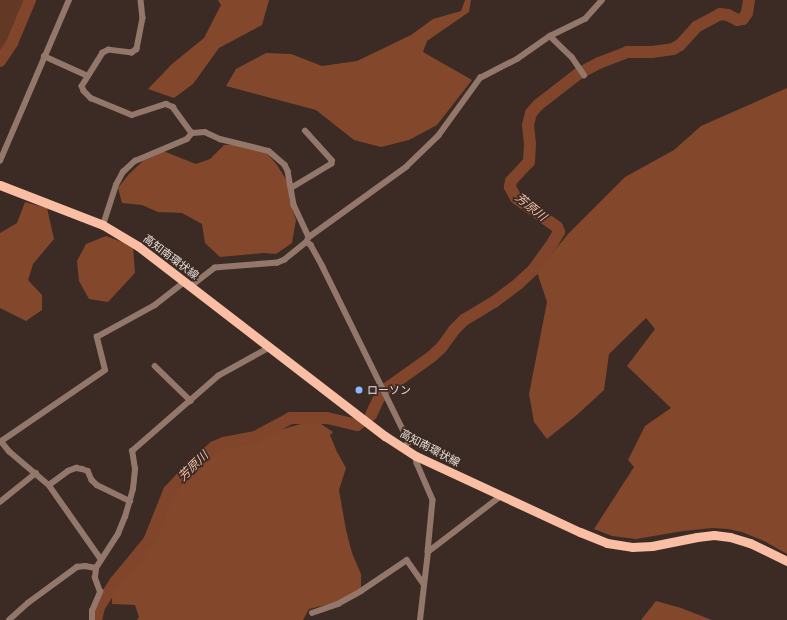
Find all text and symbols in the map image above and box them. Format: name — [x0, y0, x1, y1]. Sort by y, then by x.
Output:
water label: 芳原川 — [512, 190, 550, 224]
street label: 高知南環状線 — [141, 232, 201, 282]
place label: ローソン — [367, 383, 411, 397]
marker: ローソン — [354, 385, 364, 395]
street label: 高知南環状線 — [398, 427, 462, 469]
water label: 芳原川 — [175, 448, 211, 484]

